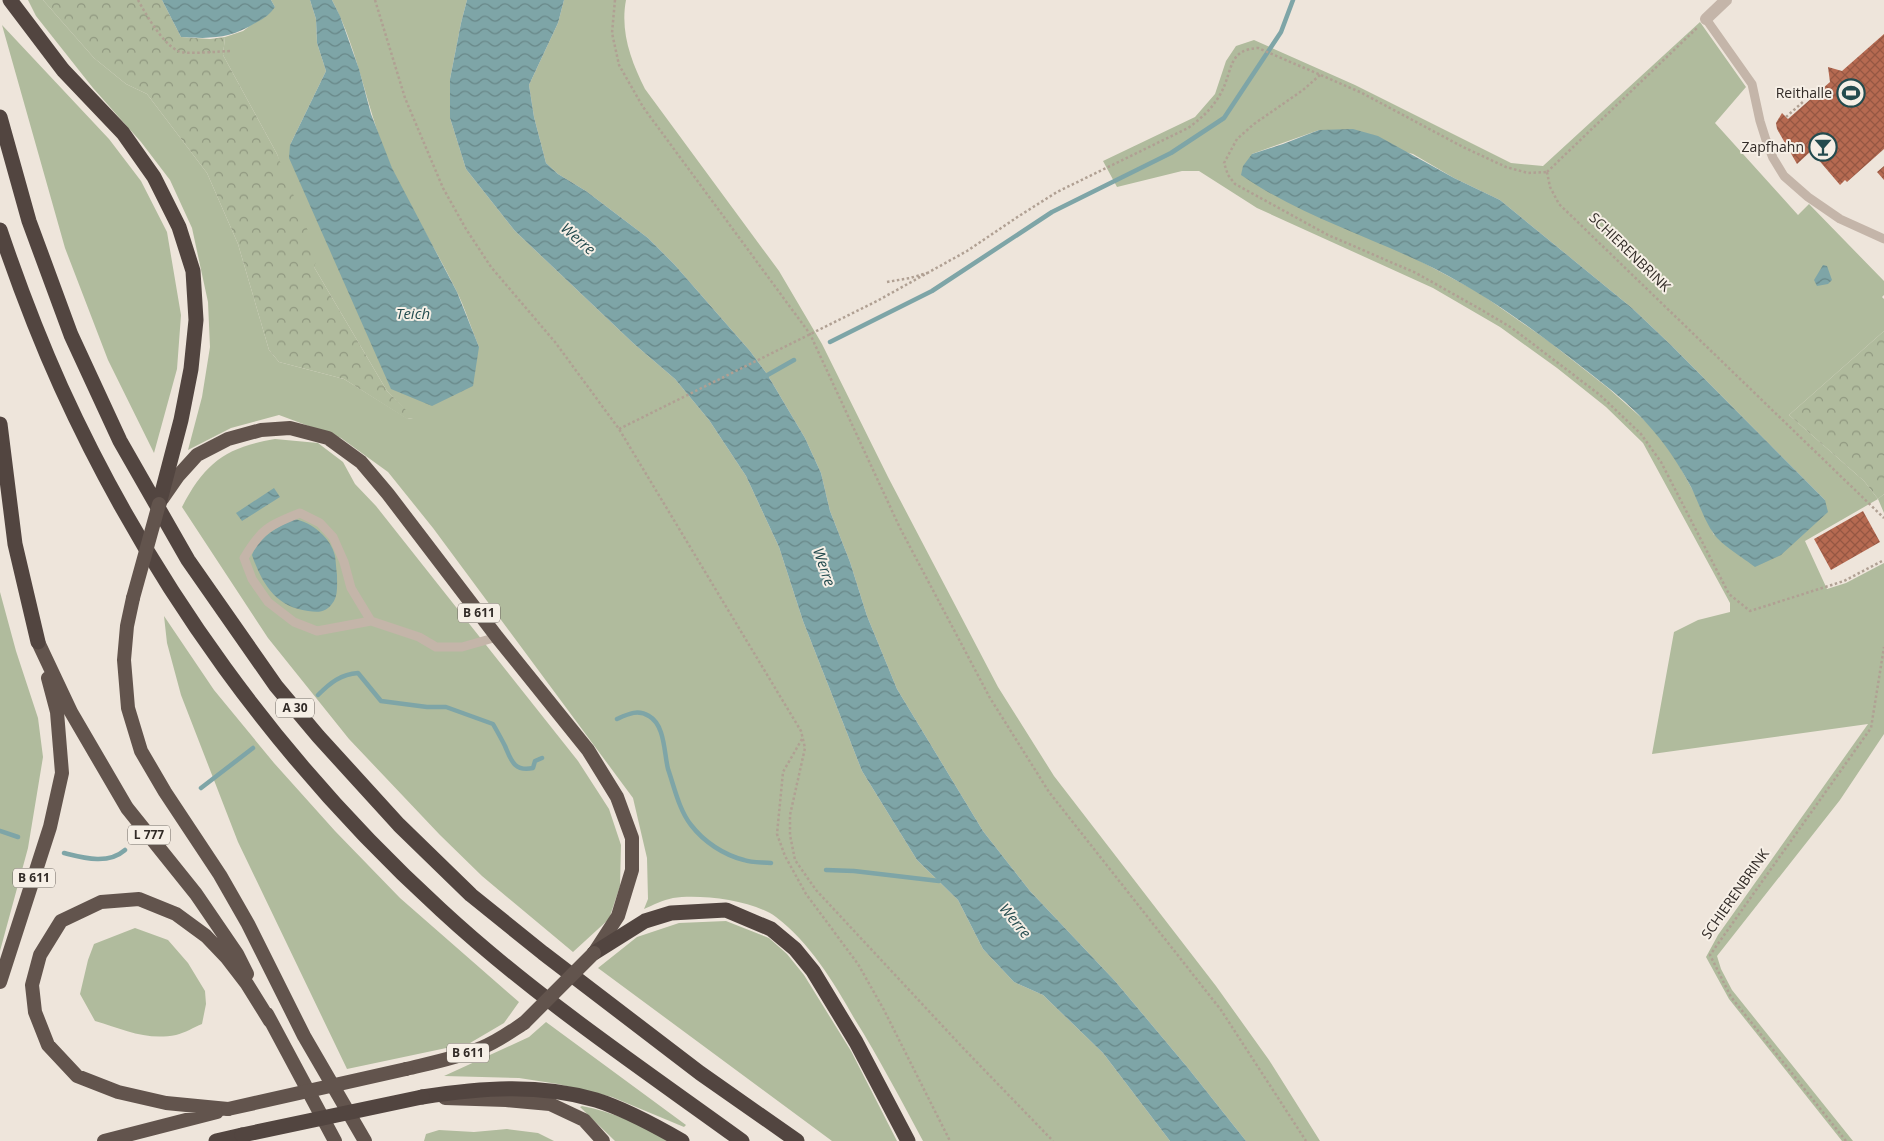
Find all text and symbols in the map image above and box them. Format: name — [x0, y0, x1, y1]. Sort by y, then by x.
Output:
sports icon: Reithalle — [1836, 78, 1866, 108]
place label: Reithalle — [1776, 83, 1832, 102]
bar icon: Zapfhahn — [1808, 132, 1838, 162]
place label: Zapfhahn — [1741, 137, 1804, 156]
street label: SCHIERENBRINK — [1586, 208, 1675, 296]
water label: Werre — [557, 218, 601, 259]
water label: Teich — [396, 303, 430, 323]
water label: Werre — [809, 545, 841, 589]
road number: B 611 — [458, 604, 500, 622]
road number: A 30 — [276, 698, 314, 718]
road number: L 777 — [128, 826, 170, 844]
street label: SCHIERENBRINK — [1696, 844, 1773, 943]
road number: B 611 — [13, 868, 55, 888]
water label: Werre — [995, 899, 1036, 942]
road number: B 611 — [447, 1044, 489, 1062]

